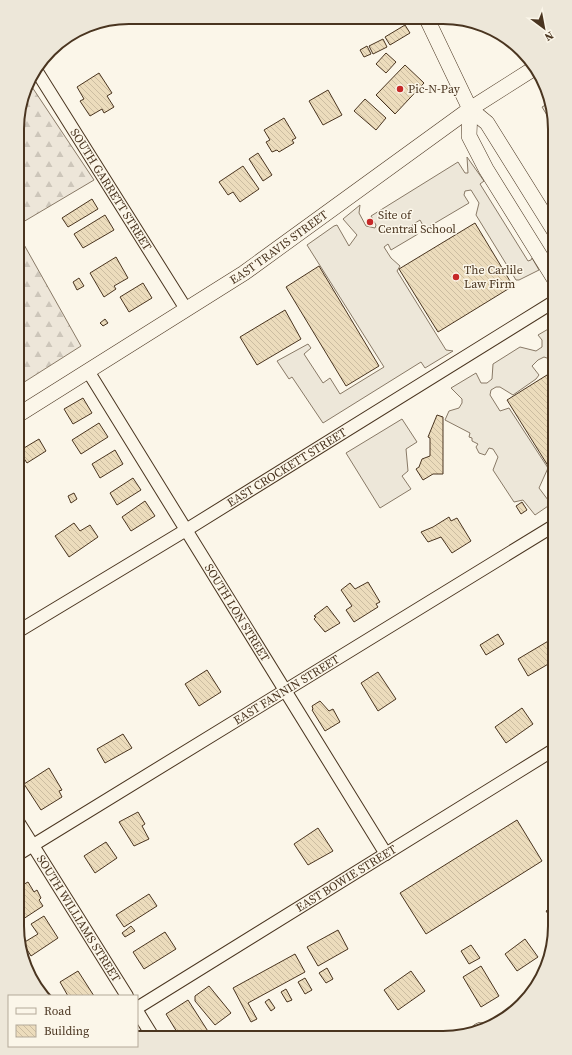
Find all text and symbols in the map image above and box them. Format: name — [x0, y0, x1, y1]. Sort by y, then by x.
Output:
north arrow — [524, 8, 564, 48]
text: N — [542, 28, 556, 45]
place label: Pic-N-Pay — [408, 81, 461, 97]
marker: Pic-N-Pay — [395, 84, 405, 94]
street label: SOUTH GARRETT STREET — [67, 125, 156, 254]
street label: EAST TRAVIS STREET — [227, 206, 331, 288]
place label: Site of Central School — [378, 207, 456, 237]
marker: Site of Central School — [365, 217, 375, 227]
place label: The Carlile Law Firm — [464, 262, 523, 292]
marker: The Carlile Law Firm — [451, 272, 461, 282]
street label: EAST CROCKETT STREET — [224, 424, 350, 511]
street label: SOUTH LON STREET — [201, 561, 274, 665]
street label: EAST FANNIN STREET — [230, 651, 343, 728]
street label: EAST BOWIE STREET — [293, 841, 400, 916]
street label: SOUTH WILLIAMS STREET — [33, 852, 125, 986]
legend — [8, 995, 138, 1047]
text: Road — [44, 1003, 71, 1019]
text: Building — [44, 1023, 89, 1039]

